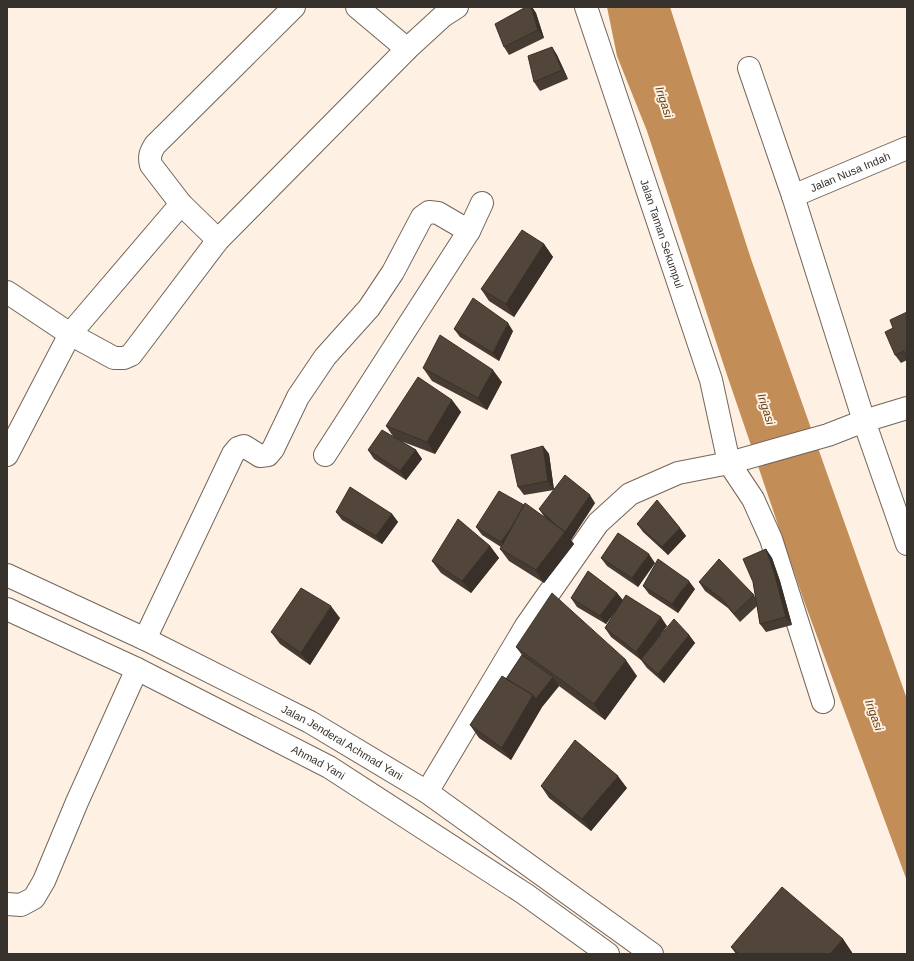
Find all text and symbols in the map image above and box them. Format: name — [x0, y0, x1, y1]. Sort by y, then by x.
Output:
water label: Irigasi — [652, 85, 676, 120]
street label: Jalan Nusa Indah — [808, 150, 892, 194]
street label: Jalan Taman Sekumpul — [638, 178, 686, 290]
water label: Irigasi — [754, 392, 778, 427]
water label: Irigasi — [862, 698, 886, 733]
street label: Jalan Jenderal Achmad Yani — [280, 703, 405, 782]
street label: Ahmad Yani — [290, 743, 347, 782]

